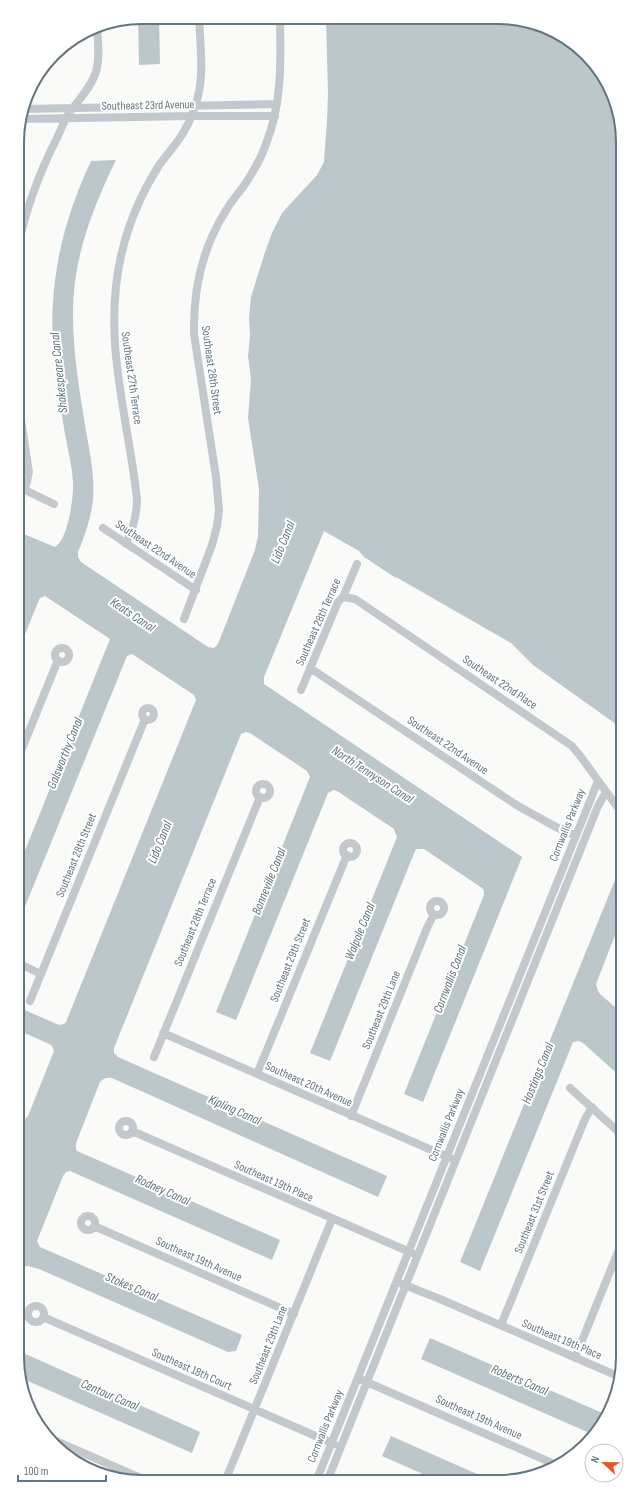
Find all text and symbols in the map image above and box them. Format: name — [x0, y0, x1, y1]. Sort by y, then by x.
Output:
street label: Southeast 23rd Avenue — [102, 97, 195, 114]
street label: Southeast 28th Street — [198, 325, 225, 416]
water label: Shakespeare Canal — [47, 331, 71, 414]
street label: Southeast 27th Terrace — [118, 331, 145, 426]
street label: Southeast 22nd Avenue — [112, 517, 199, 582]
water label: Lido Canal — [267, 518, 299, 566]
street label: Southeast 28th Terrace — [292, 576, 344, 668]
water label: Keats Canal — [107, 594, 158, 636]
street label: Southeast 22nd Place — [460, 652, 540, 713]
street label: Southeast 22nd Avenue — [404, 713, 491, 778]
water label: Galsworthy Canal — [43, 715, 87, 791]
water label: North Tennyson Canal — [329, 743, 417, 807]
street label: Cornwallis Parkway — [546, 786, 589, 864]
street label: Southeast 28th Street — [53, 811, 100, 899]
water label: Lido Canal — [144, 818, 176, 866]
water label: Bonneville Canal — [248, 845, 290, 917]
street label: Southeast 28th Terrace — [171, 876, 220, 969]
water label: Walpole Canal — [341, 900, 379, 962]
street label: Southeast 29th Street — [267, 916, 314, 1005]
water label: Cornwallis Canal — [430, 943, 470, 1015]
street label: Southeast 29th Lane — [359, 969, 404, 1052]
water label: Hastings Canal — [518, 1040, 558, 1106]
street label: Southeast 20th Avenue — [263, 1059, 355, 1110]
street label: Cornwallis Parkway — [425, 1086, 468, 1164]
water label: Kipling Canal — [206, 1091, 264, 1129]
street label: Southeast 19th Place — [232, 1157, 316, 1206]
street label: Southeast 31st Street — [511, 1168, 558, 1256]
water label: Rodney Canal — [133, 1171, 193, 1209]
street label: Southeast 19th Avenue — [153, 1234, 244, 1285]
water label: Stokes Canal — [103, 1269, 161, 1305]
street label: Southeast 29th Lane — [246, 1304, 291, 1387]
street label: Southeast 19th Place — [520, 1316, 604, 1363]
street label: Southeast 18th Court — [149, 1345, 235, 1394]
water label: Roberts Canal — [489, 1361, 551, 1399]
water label: Centaur Canal — [78, 1376, 141, 1414]
street label: Cornwallis Parkway — [304, 1387, 347, 1465]
street label: Southeast 19th Avenue — [433, 1392, 524, 1443]
north arrow — [584, 1443, 624, 1483]
text: N — [588, 1454, 602, 1465]
scale bar — [18, 1457, 106, 1483]
text: 100 m — [24, 1464, 49, 1479]

